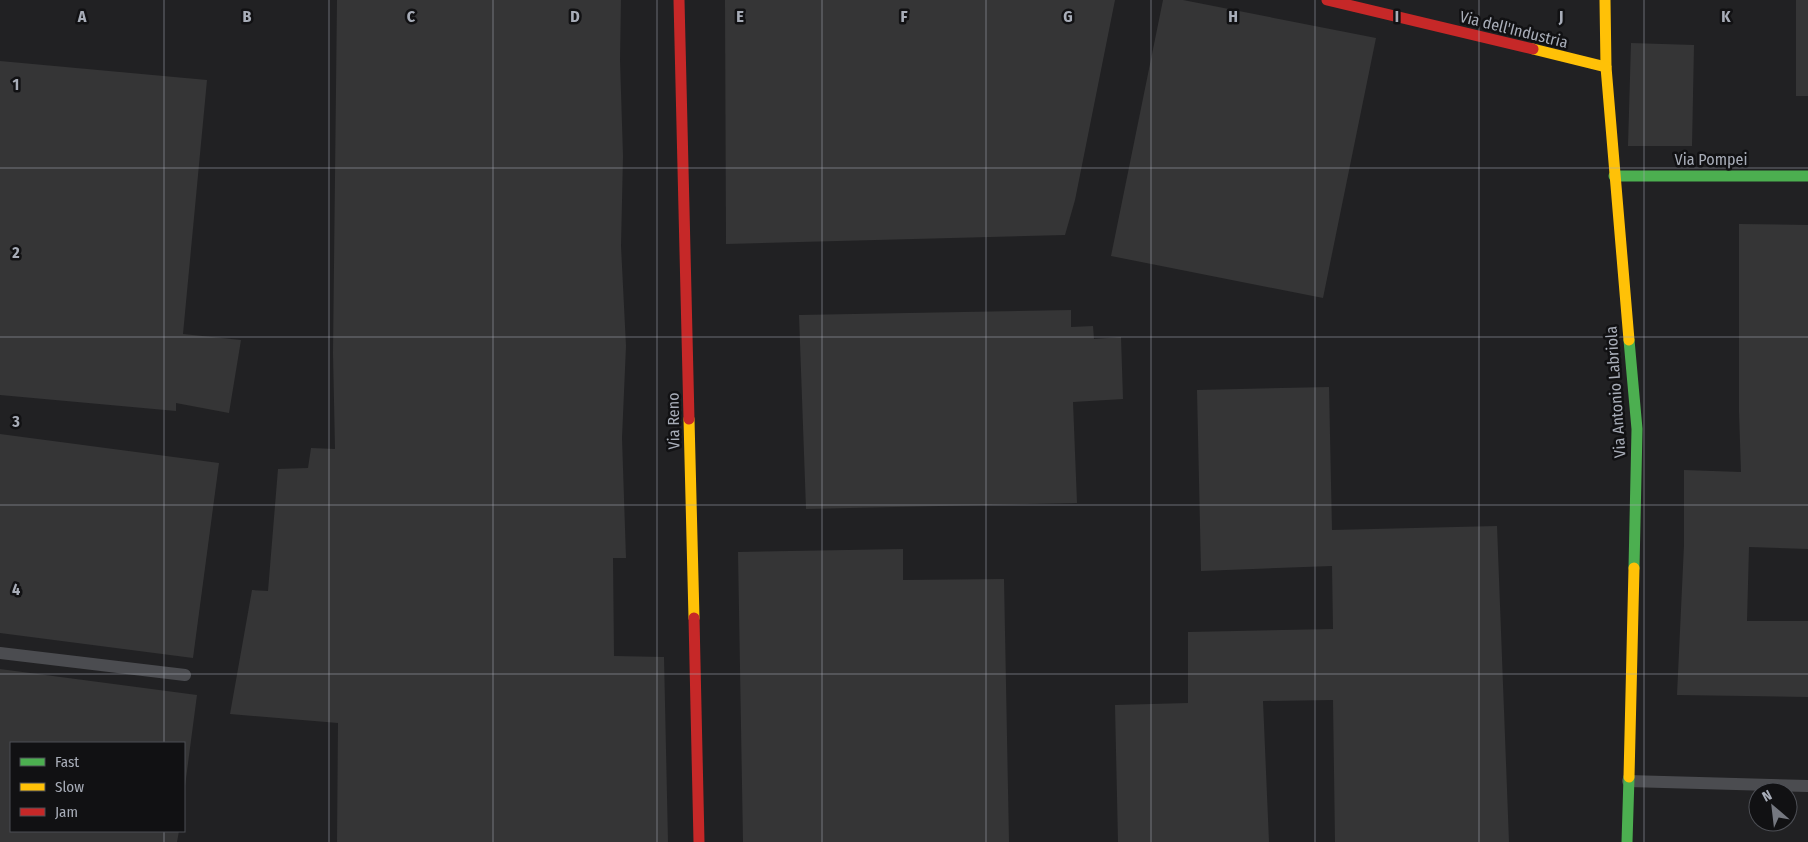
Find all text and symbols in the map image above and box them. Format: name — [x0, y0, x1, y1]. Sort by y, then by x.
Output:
text: A — [77, 7, 87, 26]
text: B — [243, 7, 252, 26]
text: C — [407, 7, 416, 26]
text: D — [570, 7, 580, 26]
text: E — [736, 7, 744, 26]
text: F — [900, 7, 908, 26]
text: G — [1063, 7, 1073, 26]
text: H — [1228, 7, 1238, 26]
text: I — [1395, 7, 1399, 26]
street label: Via dell'Industria — [1458, 7, 1570, 52]
text: J — [1558, 7, 1563, 26]
text: K — [1721, 7, 1731, 26]
text: 1 — [13, 75, 19, 94]
street label: Via Pompei — [1675, 150, 1747, 169]
text: 2 — [11, 243, 20, 262]
street label: Via Antonio Labriola — [1601, 325, 1630, 458]
street label: Via Reno — [664, 392, 683, 450]
text: 3 — [11, 412, 20, 431]
text: 4 — [12, 580, 20, 599]
legend — [10, 742, 185, 832]
text: Fast — [55, 753, 79, 771]
text: Slow — [55, 778, 84, 796]
north arrow — [1748, 782, 1798, 832]
text: N — [1759, 786, 1775, 805]
text: Jam — [55, 803, 78, 821]

